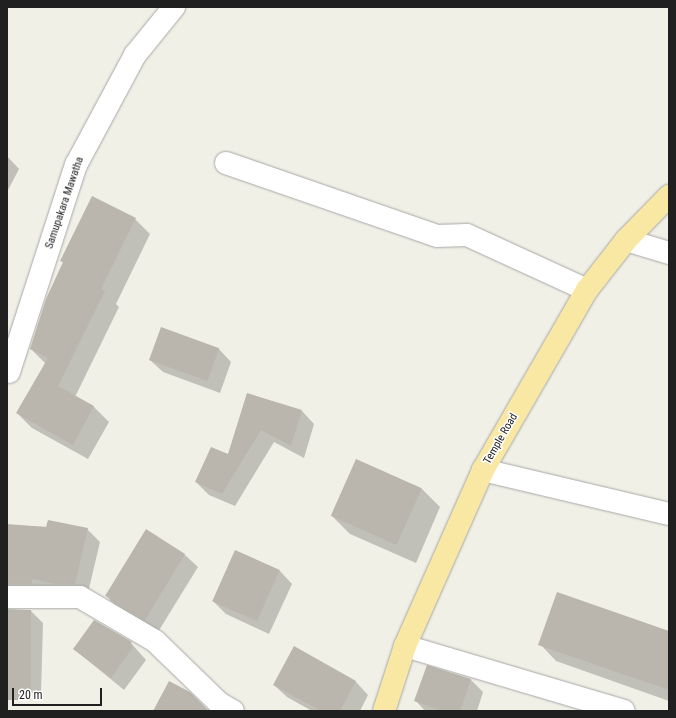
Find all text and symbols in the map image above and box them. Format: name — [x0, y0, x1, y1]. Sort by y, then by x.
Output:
street label: Samupakara Mawatha — [43, 155, 87, 251]
street label: Temple Road — [481, 411, 521, 467]
scale bar — [14, 680, 104, 706]
text: 20 m — [19, 688, 43, 702]

